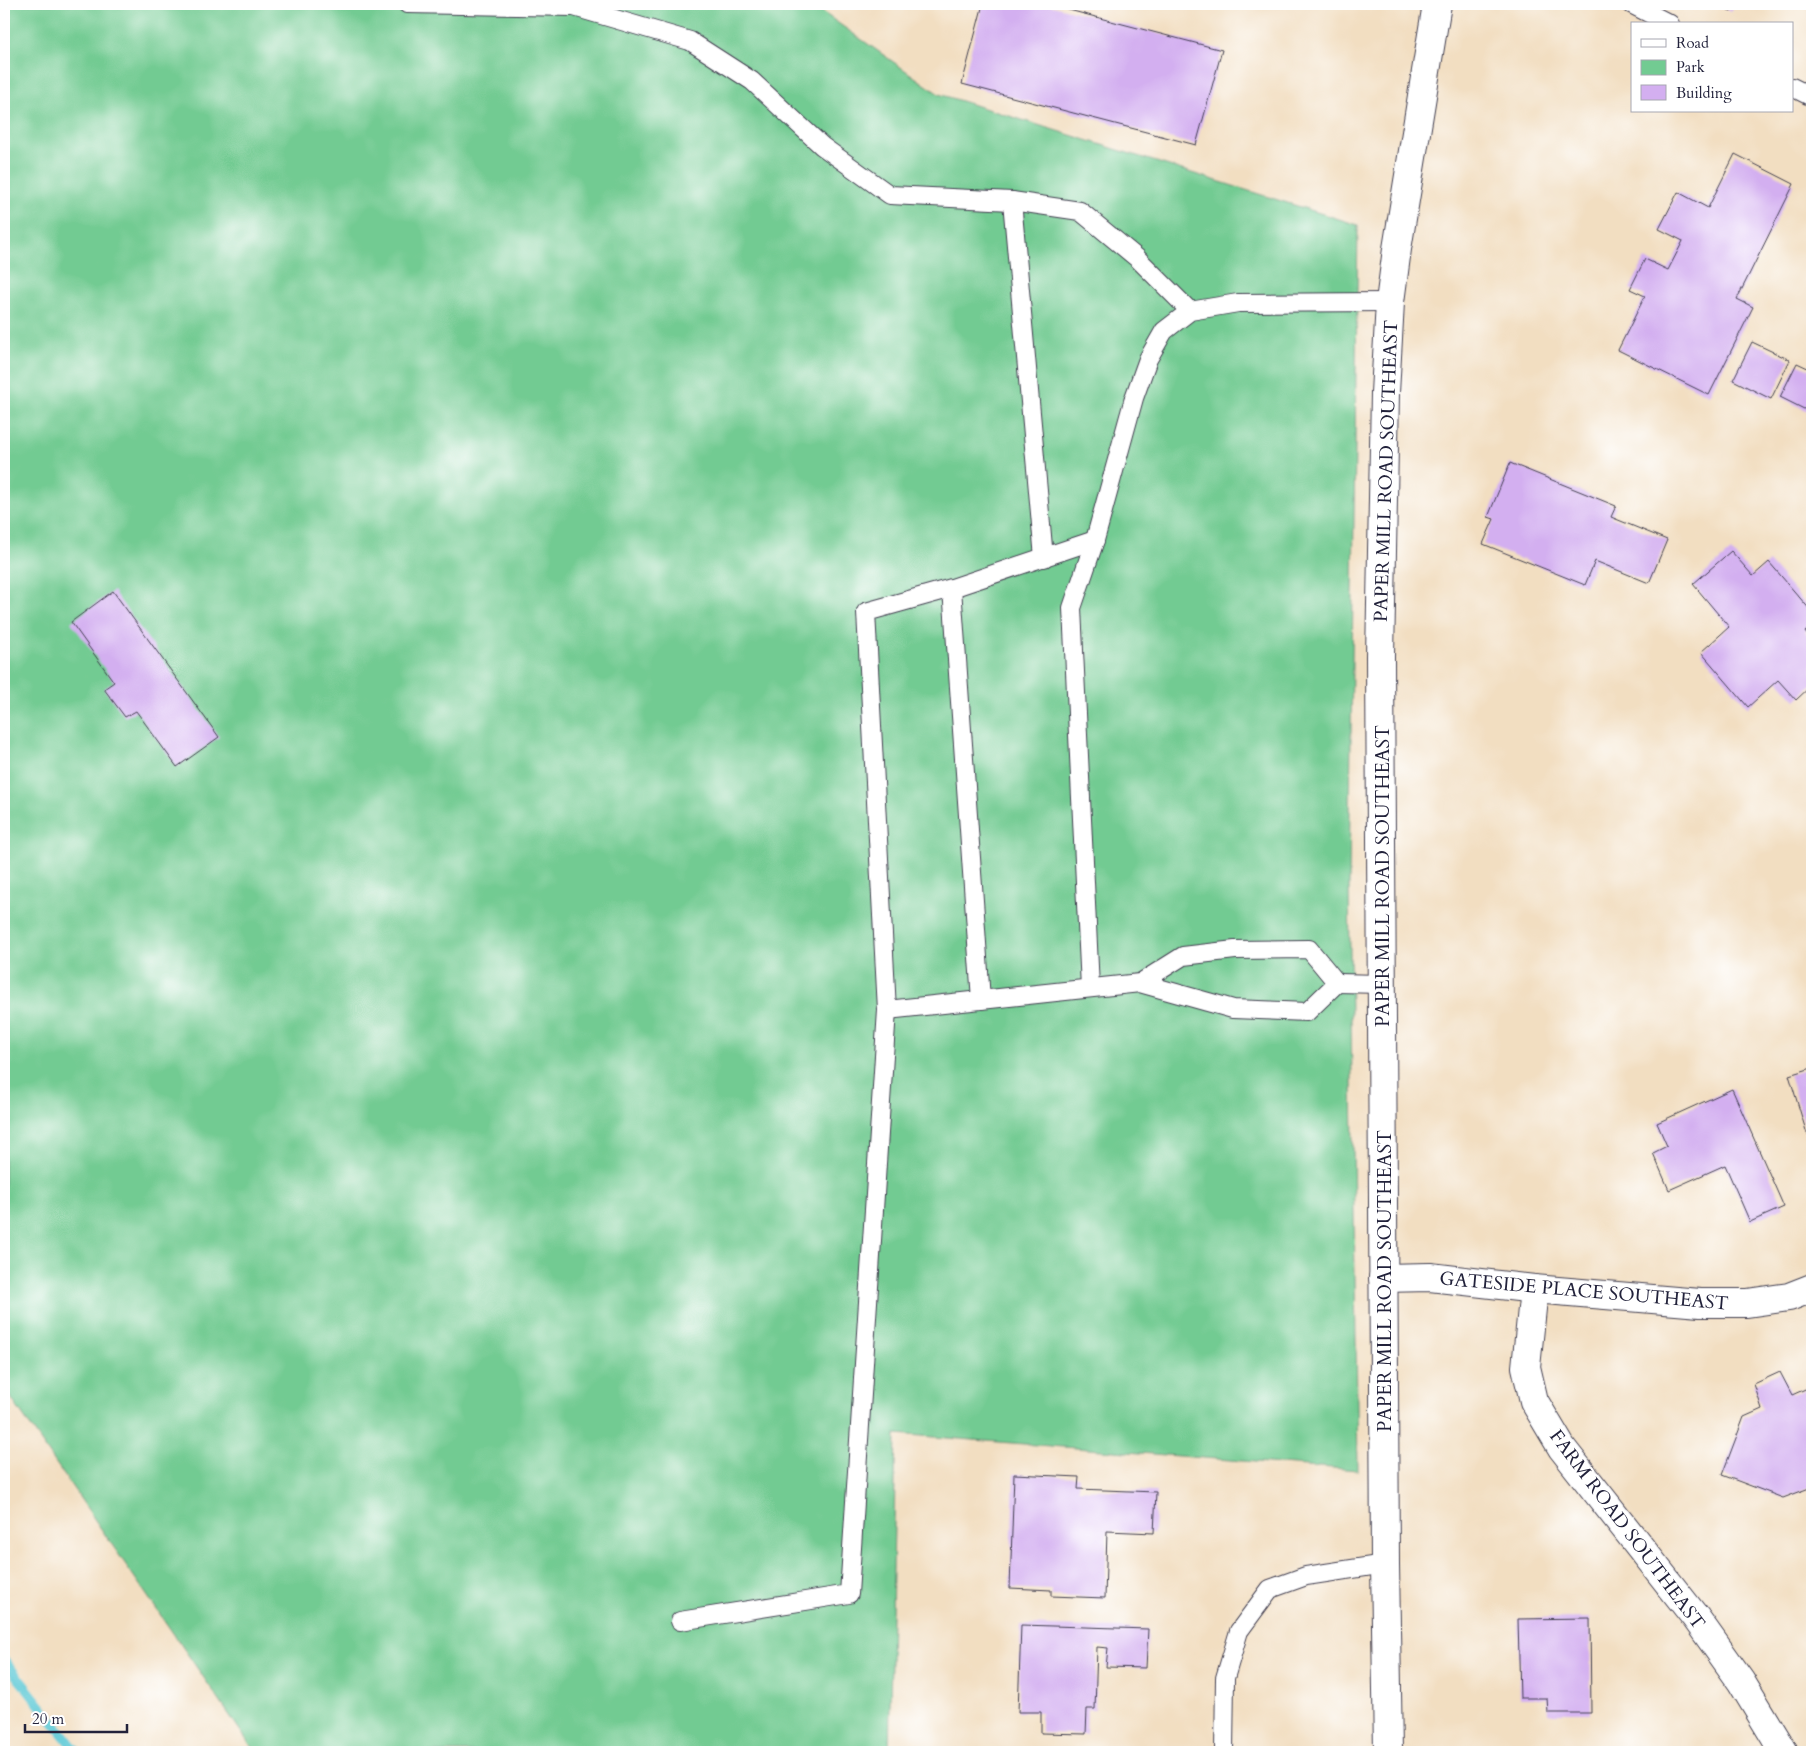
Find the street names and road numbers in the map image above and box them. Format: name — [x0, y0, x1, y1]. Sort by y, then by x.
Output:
street label: PAPER MILL ROAD SOUTHEAST — [1368, 320, 1404, 622]
street label: PAPER MILL ROAD SOUTHEAST — [1370, 725, 1396, 1027]
street label: PAPER MILL ROAD SOUTHEAST — [1372, 1130, 1398, 1432]
street label: GATESIDE PLACE SOUTHEAST — [1438, 1265, 1730, 1317]
street label: FARM ROAD SOUTHEAST — [1543, 1424, 1711, 1635]

